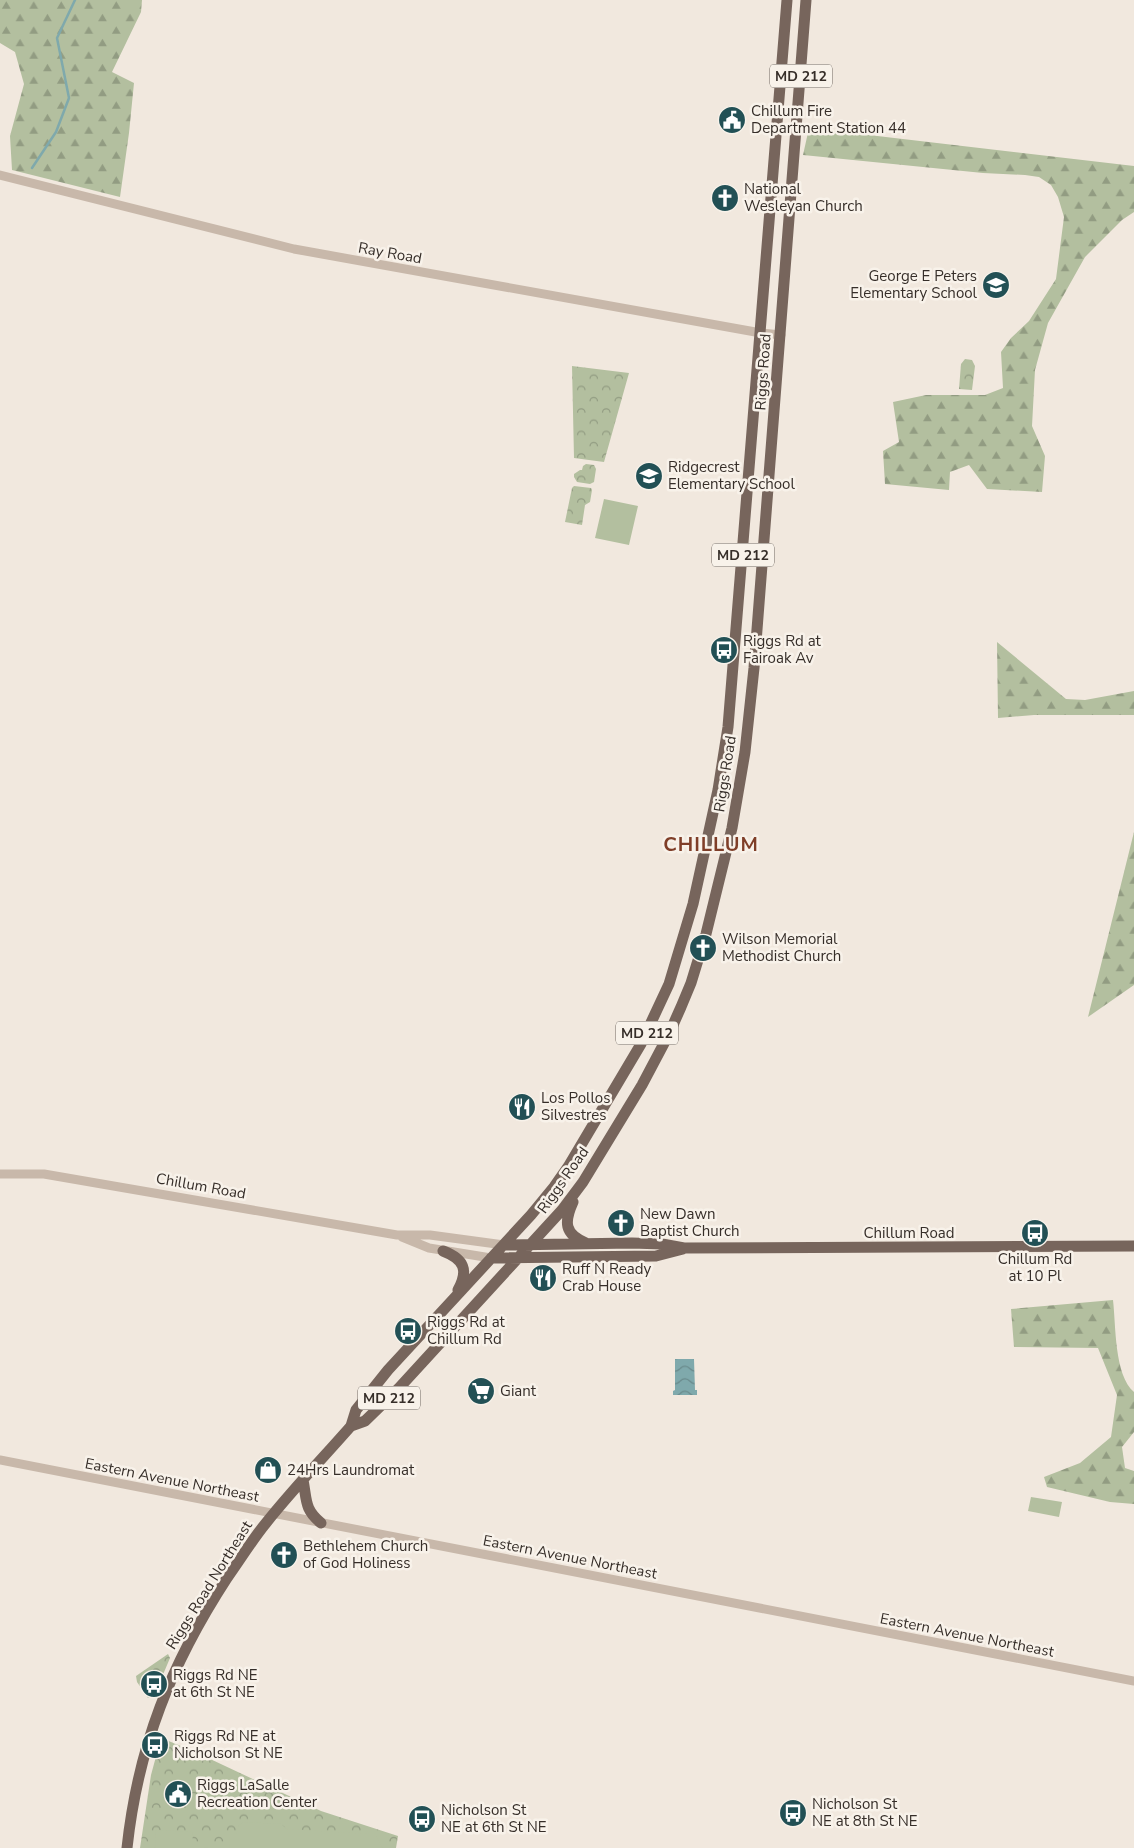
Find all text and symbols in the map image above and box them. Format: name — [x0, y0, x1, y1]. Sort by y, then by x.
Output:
road number: MD 212 — [770, 64, 832, 88]
place label: Chillum Fire Department Station 44 — [751, 101, 906, 138]
public building icon: Chillum Fire Department Station 44 — [717, 105, 747, 135]
place label: National Wesleyan Church — [744, 179, 863, 216]
church icon: National Wesleyan Church — [710, 183, 740, 213]
street label: Ray Road — [357, 238, 423, 268]
place label: George E Peters Elementary School — [850, 266, 978, 303]
school or university icon: George E Peters Elementary School — [981, 270, 1011, 300]
street label: Riggs Road — [750, 333, 776, 411]
place label: Ridgecrest Elementary School — [668, 457, 795, 494]
school or university icon: Ridgecrest Elementary School — [634, 461, 664, 491]
road number: MD 212 — [712, 544, 774, 566]
place label: Riggs Rd at Fairoak Av — [743, 631, 822, 668]
bus stop icon: Riggs Rd at Fairoak Av — [709, 635, 739, 665]
street label: Riggs Road — [709, 734, 741, 814]
district label: CHILLUM — [663, 831, 759, 858]
place label: Wilson Memorial Methodist Church — [722, 929, 841, 966]
church icon: Wilson Memorial Methodist Church — [688, 933, 718, 963]
road number: MD 212 — [616, 1021, 678, 1044]
place label: Los Pollos Silvestres — [541, 1088, 610, 1125]
restaurant icon: Los Pollos Silvestres — [507, 1092, 537, 1122]
street label: Riggs Road — [533, 1143, 593, 1217]
street label: Chillum Road — [154, 1168, 248, 1204]
place label: New Dawn Baptist Church — [640, 1204, 740, 1241]
church icon: New Dawn Baptist Church — [606, 1208, 636, 1238]
bus stop icon: Chillum Rd at 10 Pl — [1020, 1218, 1050, 1248]
street label: Chillum Road — [864, 1223, 955, 1243]
place label: Chillum Rd at 10 Pl — [998, 1249, 1072, 1286]
place label: Ruff N Ready Crab House — [562, 1259, 652, 1296]
restaurant icon: Ruff N Ready Crab House — [528, 1263, 558, 1293]
place label: Riggs Rd at Chillum Rd — [427, 1312, 506, 1349]
bus stop icon: Riggs Rd at Chillum Rd — [393, 1316, 423, 1346]
supermarket icon: Giant — [466, 1376, 496, 1406]
place label: Giant — [500, 1381, 537, 1401]
road number: MD 212 — [358, 1386, 420, 1410]
street label: Eastern Avenue Northeast — [83, 1453, 261, 1507]
shop icon: 24Hrs Laundromat — [253, 1455, 283, 1485]
place label: 24Hrs Laundromat — [287, 1460, 415, 1480]
street label: Riggs Road Northeast — [161, 1516, 257, 1653]
street label: Eastern Avenue Northeast — [481, 1530, 659, 1584]
place label: Bethlehem Church of God Holiness — [303, 1536, 428, 1573]
church icon: Bethlehem Church of God Holiness — [269, 1540, 299, 1570]
street label: Eastern Avenue Northeast — [878, 1608, 1056, 1662]
place label: Riggs Rd NE at 6th St NE — [173, 1665, 257, 1702]
bus stop icon: Riggs Rd NE at 6th St NE — [139, 1669, 169, 1699]
place label: Riggs Rd NE at Nicholson St NE — [174, 1726, 283, 1763]
bus stop icon: Riggs Rd NE at Nicholson St NE — [140, 1730, 170, 1760]
place label: Riggs LaSalle Recreation Center — [197, 1775, 318, 1812]
public building icon: Riggs LaSalle Recreation Center — [163, 1779, 193, 1809]
place label: Nicholson St NE at 8th St NE — [812, 1794, 918, 1831]
bus stop icon: Nicholson St NE at 8th St NE — [778, 1798, 808, 1828]
place label: Nicholson St NE at 6th St NE — [441, 1800, 547, 1837]
bus stop icon: Nicholson St NE at 6th St NE — [407, 1804, 437, 1834]

